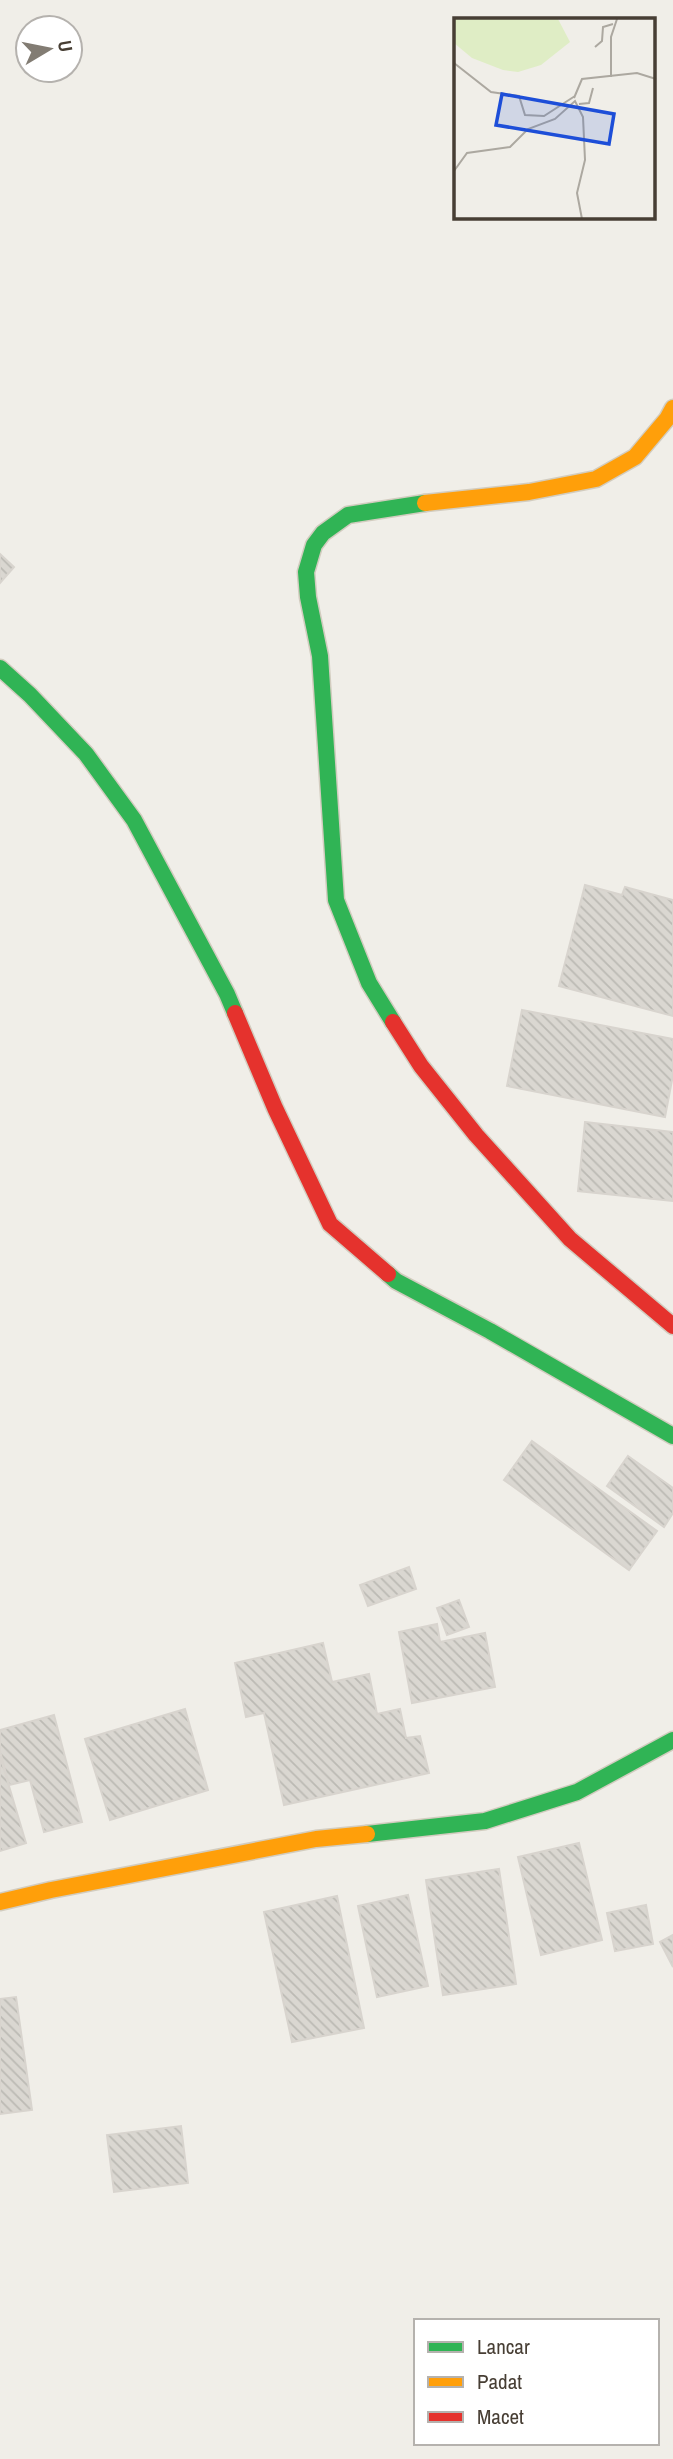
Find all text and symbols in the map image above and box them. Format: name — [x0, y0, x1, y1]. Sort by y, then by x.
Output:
north arrow — [14, 14, 84, 84]
inset map — [454, 18, 656, 219]
text: U — [52, 38, 80, 54]
legend — [414, 2319, 659, 2445]
text: Lancar — [477, 2332, 530, 2361]
text: Padat — [477, 2367, 522, 2396]
text: Macet — [477, 2402, 524, 2431]

